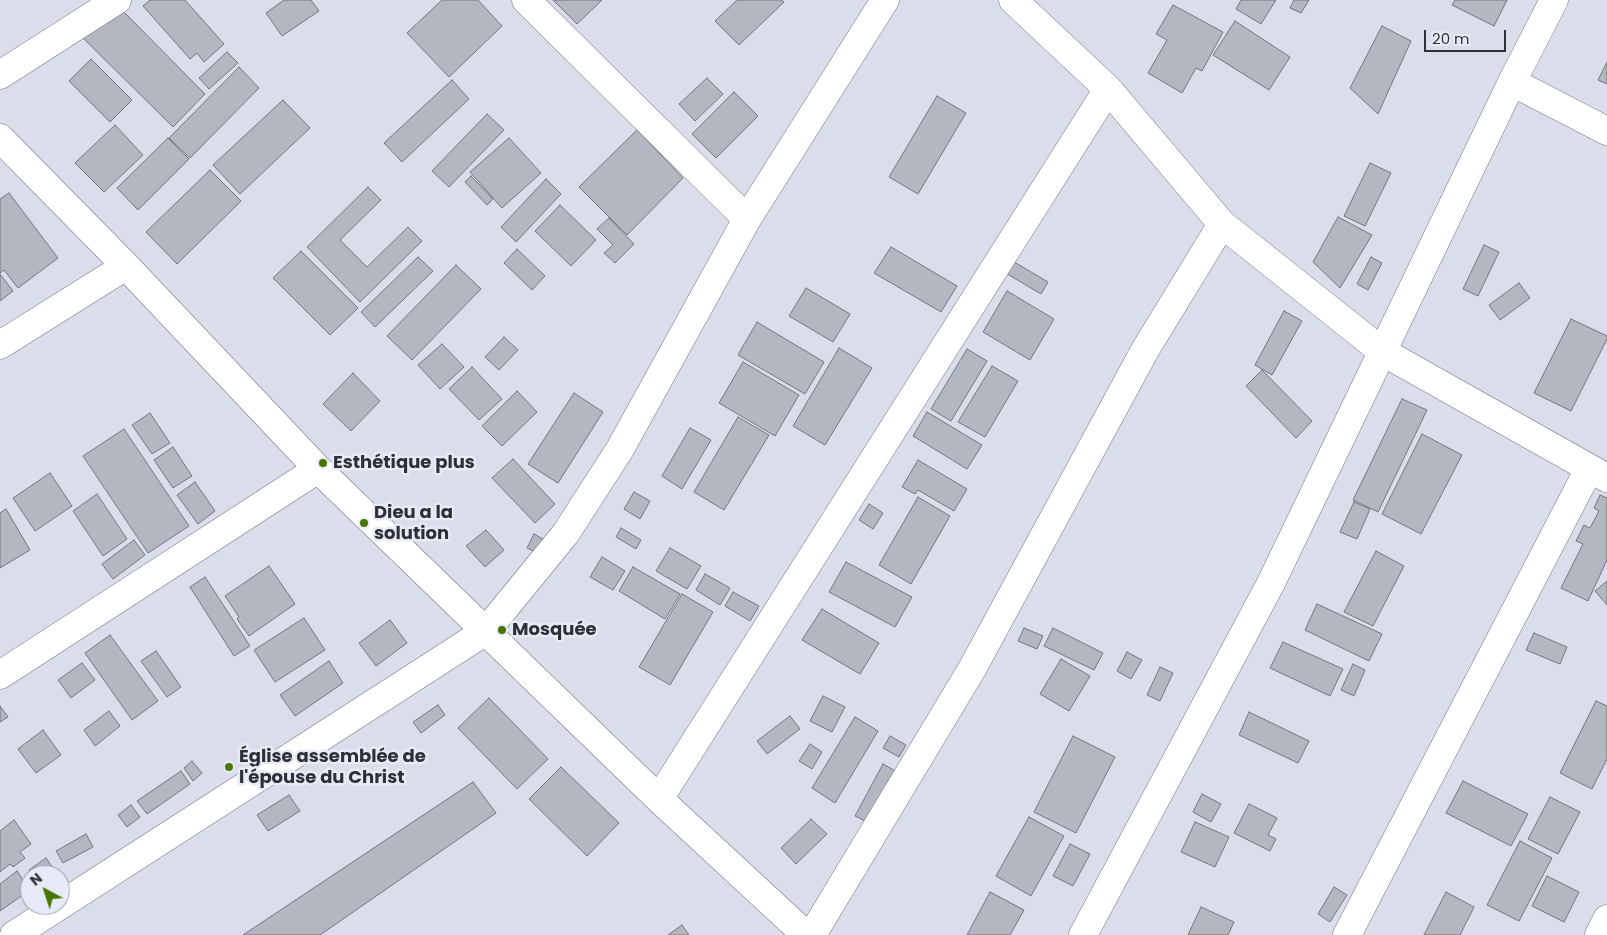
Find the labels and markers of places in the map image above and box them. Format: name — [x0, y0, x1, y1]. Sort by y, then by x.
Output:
place label: Esthétique plus — [333, 452, 475, 474]
marker: Esthétique plus — [317, 457, 329, 469]
place label: Dieu a la solution — [374, 502, 453, 544]
marker: Dieu a la solution — [358, 517, 370, 529]
place label: Mosquée — [512, 619, 597, 641]
marker: Mosquée — [496, 624, 508, 636]
place label: Église assemblée de l'épouse du Christ — [239, 746, 426, 789]
marker: Église assemblée de l'épouse du Christ — [223, 761, 235, 773]

